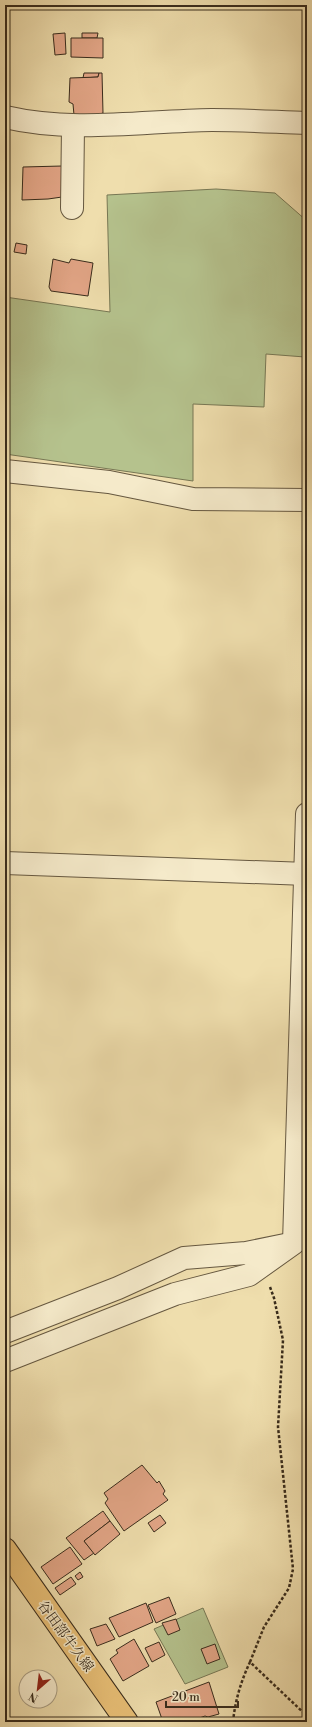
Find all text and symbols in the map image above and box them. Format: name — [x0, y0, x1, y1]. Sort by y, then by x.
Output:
street label: 谷田部牛久線 — [33, 1597, 97, 1676]
north arrow — [18, 1669, 58, 1709]
scale bar — [166, 1683, 238, 1709]
text: N — [26, 1689, 41, 1705]
text: 20 m — [172, 1690, 200, 1705]

